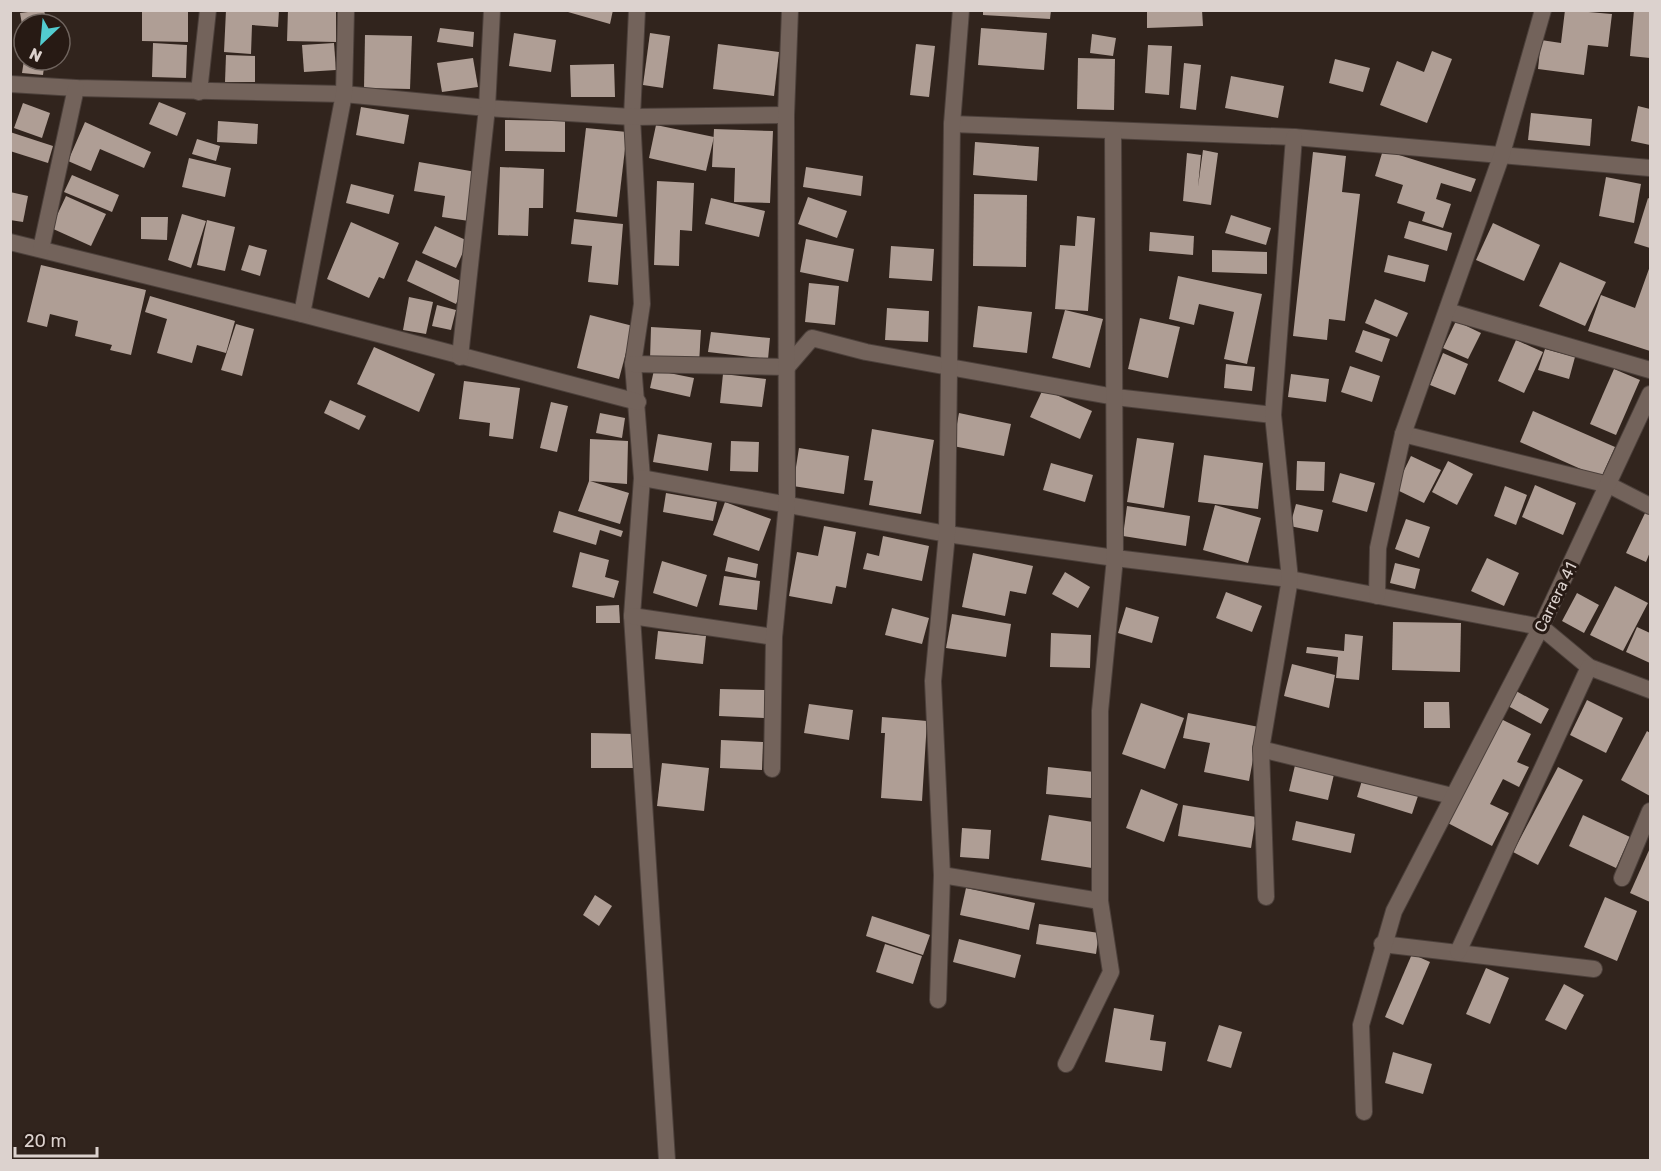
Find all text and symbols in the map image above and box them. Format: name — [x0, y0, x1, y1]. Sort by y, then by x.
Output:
north arrow — [12, 12, 72, 72]
text: N — [26, 44, 45, 66]
street label: Carrera 41 — [1530, 559, 1581, 635]
scale bar — [15, 1120, 98, 1158]
text: 20 m — [24, 1130, 66, 1152]

